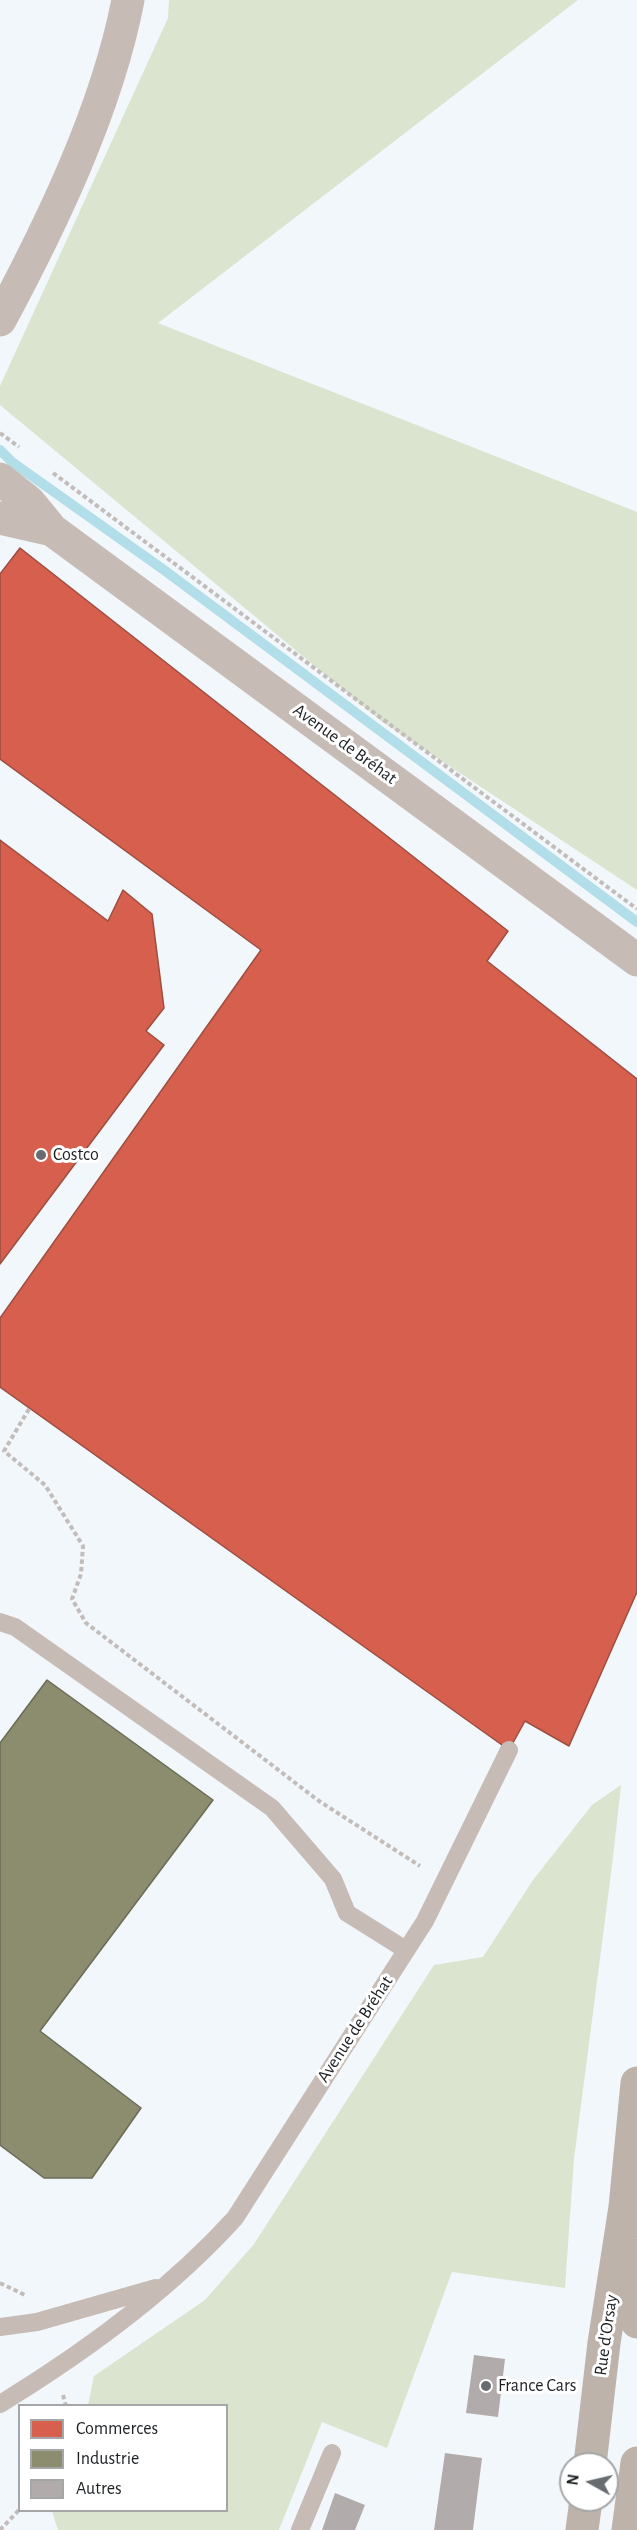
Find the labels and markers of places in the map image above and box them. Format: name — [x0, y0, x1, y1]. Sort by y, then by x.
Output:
place label: Costco — [53, 1144, 99, 1166]
marker: Costco — [34, 1148, 48, 1162]
place label: France Cars — [498, 2375, 576, 2397]
marker: France Cars — [479, 2379, 493, 2393]

